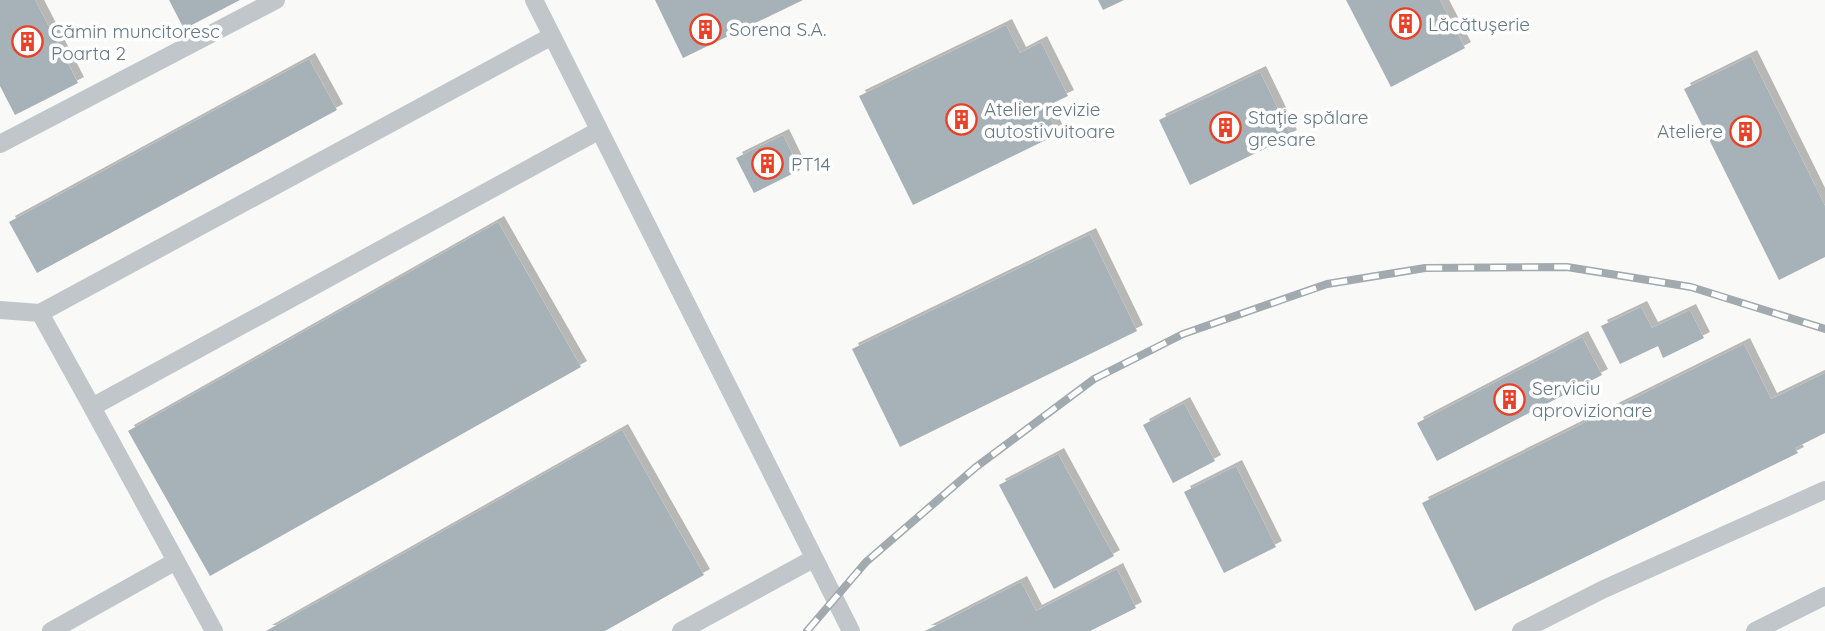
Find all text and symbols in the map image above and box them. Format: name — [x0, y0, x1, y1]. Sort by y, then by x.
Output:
building icon: Lăcătușerie — [1388, 7, 1422, 41]
building icon: Sorena S.A. — [689, 12, 723, 46]
place label: Lăcătușerie — [1428, 12, 1530, 36]
place label: Sorena S.A. — [729, 17, 826, 41]
place label: Cămin muncitoresc Poarta 2 — [51, 19, 220, 65]
building icon: Cămin muncitoresc Poarta 2 — [11, 25, 45, 59]
place label: Atelier revizie autostivuitoare — [984, 97, 1115, 143]
building icon: Atelier revizie autostivuitoare — [944, 103, 978, 137]
place label: Stație spălare gresare — [1248, 105, 1369, 151]
building icon: Stație spălare gresare — [1208, 111, 1242, 145]
building icon: Ateliere — [1729, 114, 1763, 148]
place label: Ateliere — [1657, 119, 1723, 143]
building icon: PT14 — [751, 147, 785, 181]
place label: PT14 — [791, 152, 831, 176]
place label: Serviciu aprovizionare — [1532, 376, 1652, 422]
building icon: Serviciu aprovizionare — [1492, 382, 1526, 416]

